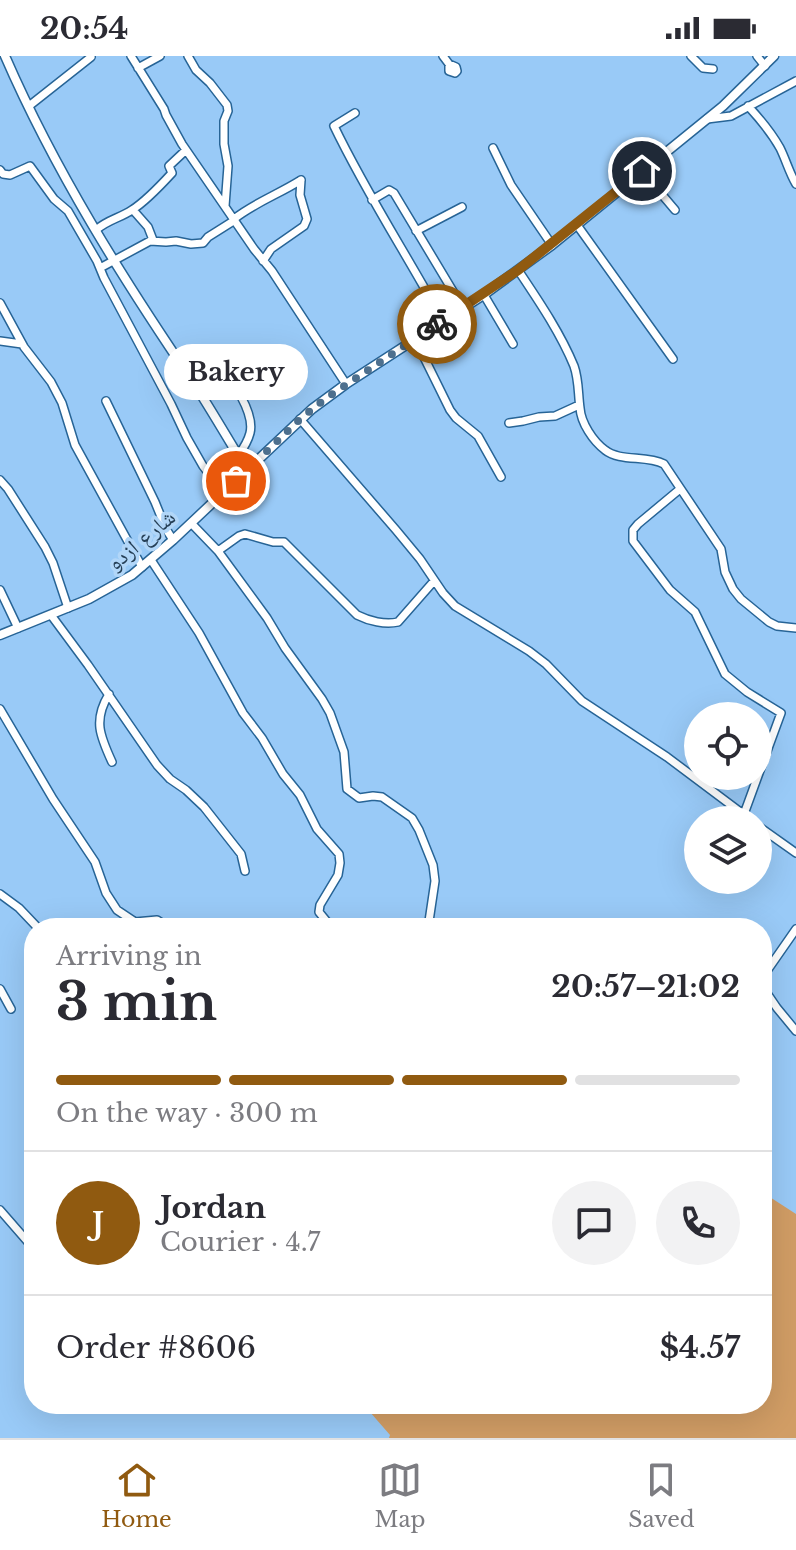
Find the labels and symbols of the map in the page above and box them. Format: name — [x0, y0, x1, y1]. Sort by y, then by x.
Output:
pin — [608, 137, 676, 205]
courier — [397, 284, 477, 364]
callout: Bakery — [164, 345, 308, 401]
pin — [202, 447, 270, 515]
street label: شارع ازدو — [101, 504, 181, 576]

